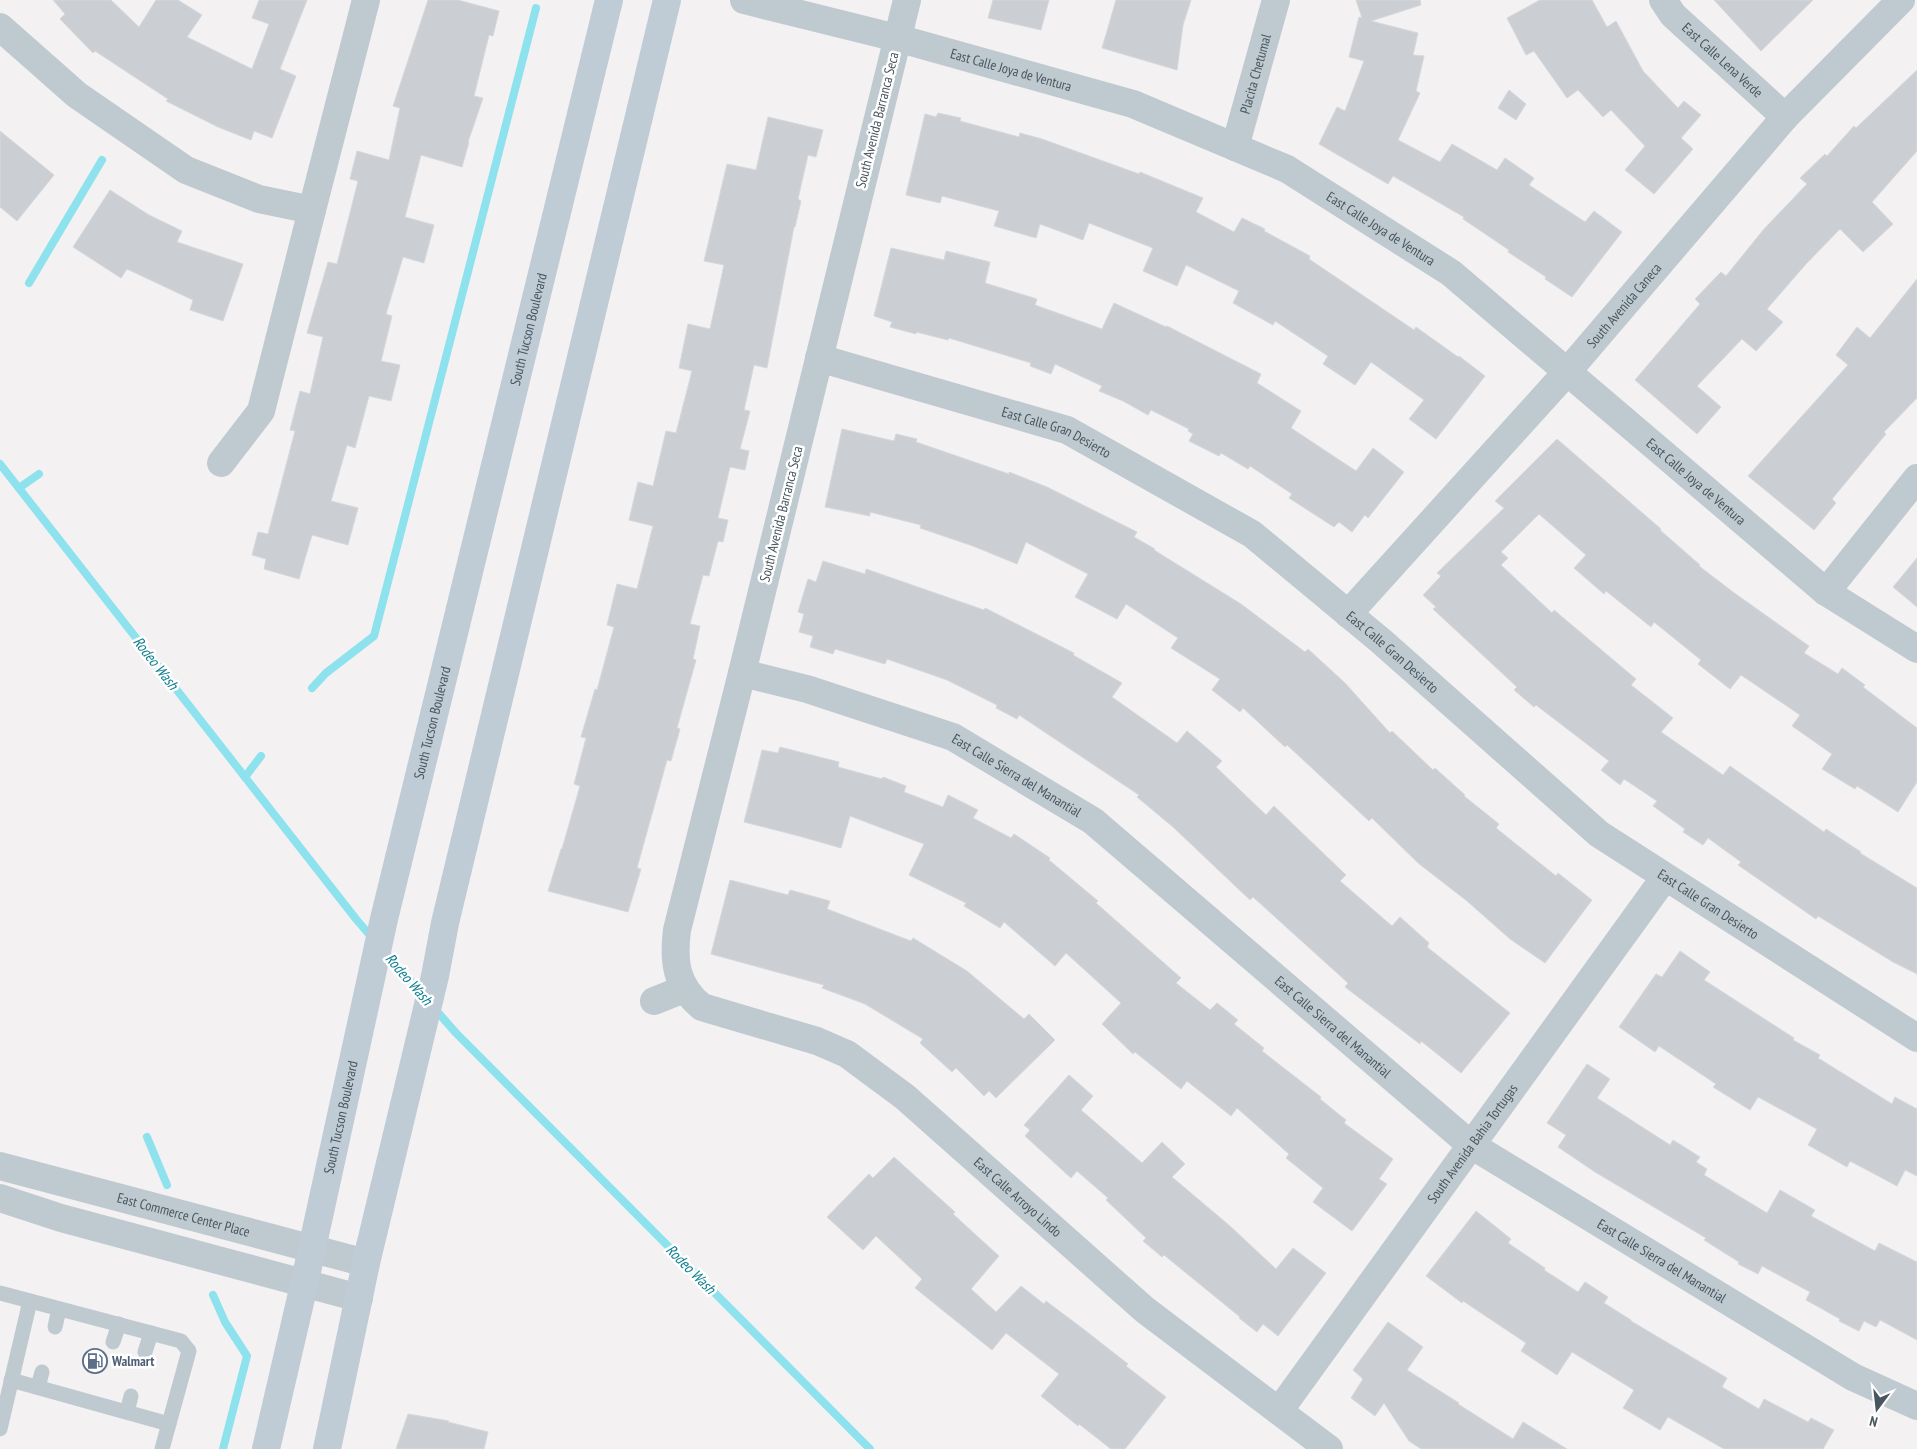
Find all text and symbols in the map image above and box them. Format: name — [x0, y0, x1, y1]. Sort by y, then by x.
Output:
street label: East Calle Lena Verde — [1678, 19, 1767, 102]
street label: Placita Chetumal — [1236, 31, 1275, 116]
street label: East Calle Joya de Ventura — [948, 44, 1074, 95]
street label: South Avenida Barranca Seca — [851, 50, 903, 190]
street label: East Calle Joya de Ventura — [1323, 187, 1439, 270]
street label: South Avenida Caneca — [1583, 259, 1665, 352]
street label: South Tucson Boulevard — [506, 271, 551, 388]
street label: East Calle Gran Desierto — [1000, 403, 1114, 462]
street label: East Calle Joya de Ventura — [1643, 434, 1750, 529]
street label: South Avenida Barranca Seca — [755, 444, 807, 584]
street label: East Calle Gran Desierto — [1343, 607, 1443, 697]
water label: Rodeo Wash — [129, 633, 184, 695]
street label: South Tucson Boulevard — [410, 665, 454, 781]
street label: East Calle Sierra del Manantial — [949, 730, 1085, 821]
street label: East Calle Gran Desierto — [1654, 865, 1762, 943]
water label: Rodeo Wash — [381, 949, 438, 1010]
street label: East Calle Sierra del Manantial — [1271, 972, 1396, 1082]
street label: South Tucson Boulevard — [320, 1059, 362, 1176]
street label: South Avenida Bahia Tortugas — [1423, 1080, 1522, 1207]
street label: East Calle Arroyo Lindo — [970, 1153, 1066, 1241]
street label: East Commerce Center Place — [115, 1188, 252, 1241]
street label: East Calle Sierra del Manantial — [1594, 1215, 1730, 1307]
water label: Rodeo Wash — [662, 1240, 721, 1299]
fuel station icon: Walmart — [82, 1348, 108, 1374]
place label: Walmart — [111, 1352, 154, 1370]
north arrow — [1852, 1384, 1902, 1434]
text: N — [1868, 1412, 1880, 1431]

